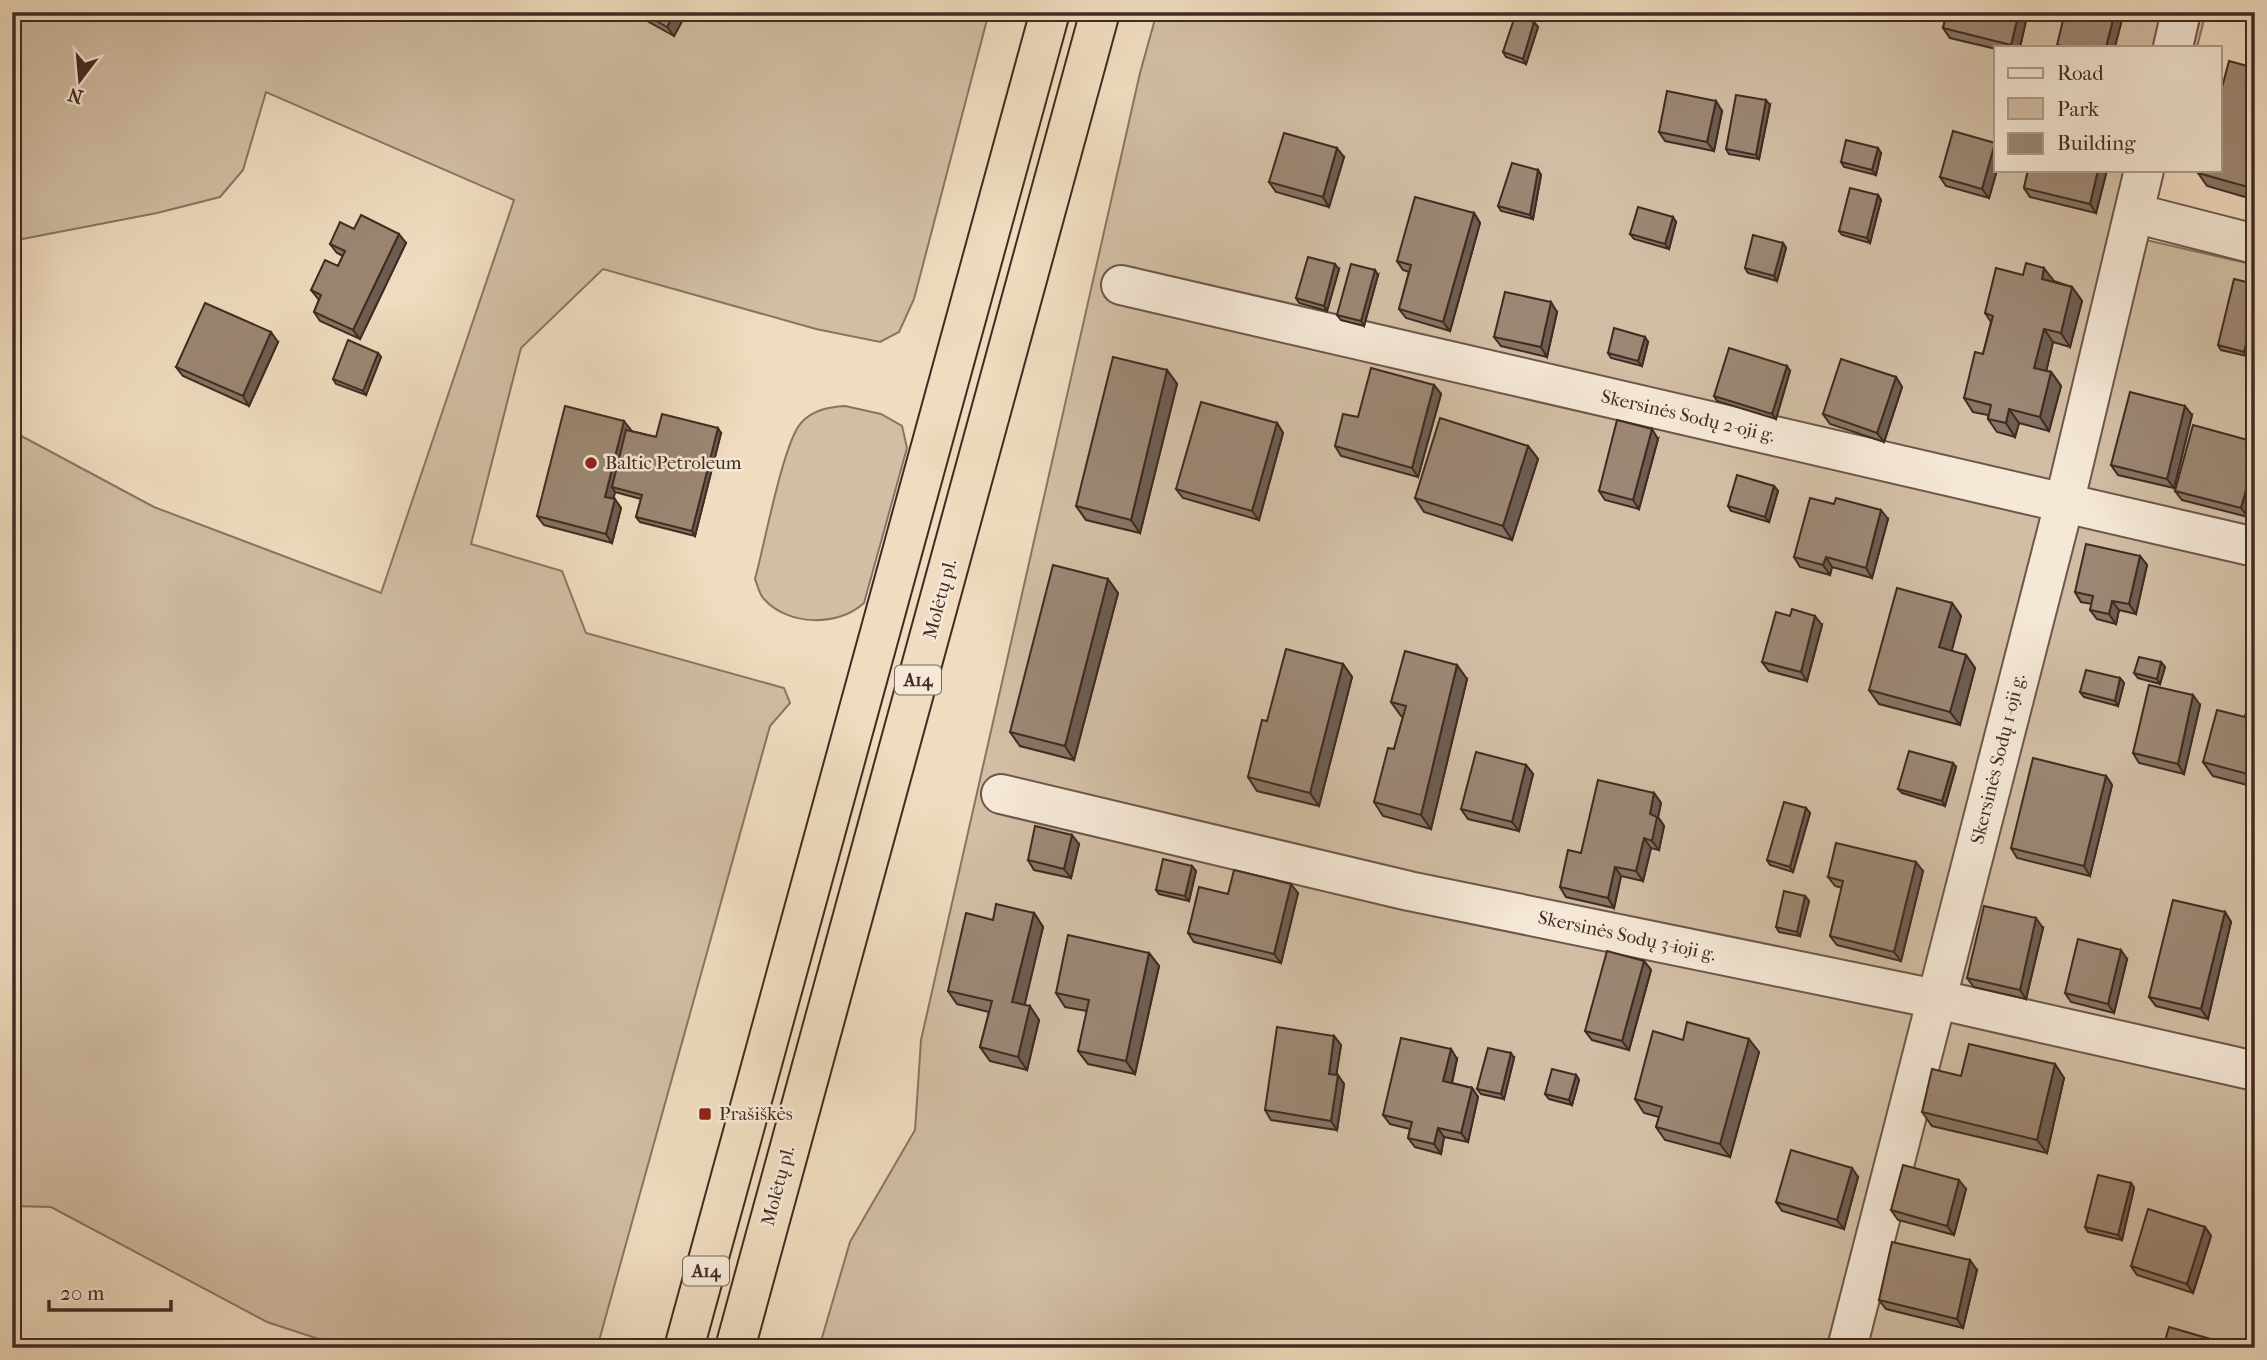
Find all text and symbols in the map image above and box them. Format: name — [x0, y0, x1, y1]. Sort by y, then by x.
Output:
north arrow — [46, 46, 116, 116]
legend — [1994, 46, 2222, 172]
text: Road — [2057, 61, 2104, 85]
text: N — [65, 83, 86, 108]
text: Park — [2057, 97, 2099, 121]
text: Building — [2057, 131, 2136, 155]
street label: Skersinės Sodų 2-oji g. — [1599, 385, 1777, 447]
place label: Baltic Petroleum — [605, 452, 742, 474]
marker: Baltic Petroleum — [583, 455, 599, 471]
street label: Molėtų pl. — [919, 557, 961, 641]
road number: A14 — [895, 666, 941, 694]
street label: Skersinės Sodų 1-oji g. — [1966, 671, 2030, 847]
street label: Skersinės Sodų 3-ioji g. — [1536, 906, 1718, 966]
place label: Prašiškės — [719, 1103, 793, 1125]
marker: Prašiškės — [697, 1106, 713, 1122]
street label: Molėtų pl. — [757, 1144, 799, 1228]
road number: A14 — [683, 1256, 729, 1286]
scale bar — [49, 1269, 172, 1313]
text: 20 m — [60, 1281, 105, 1305]

